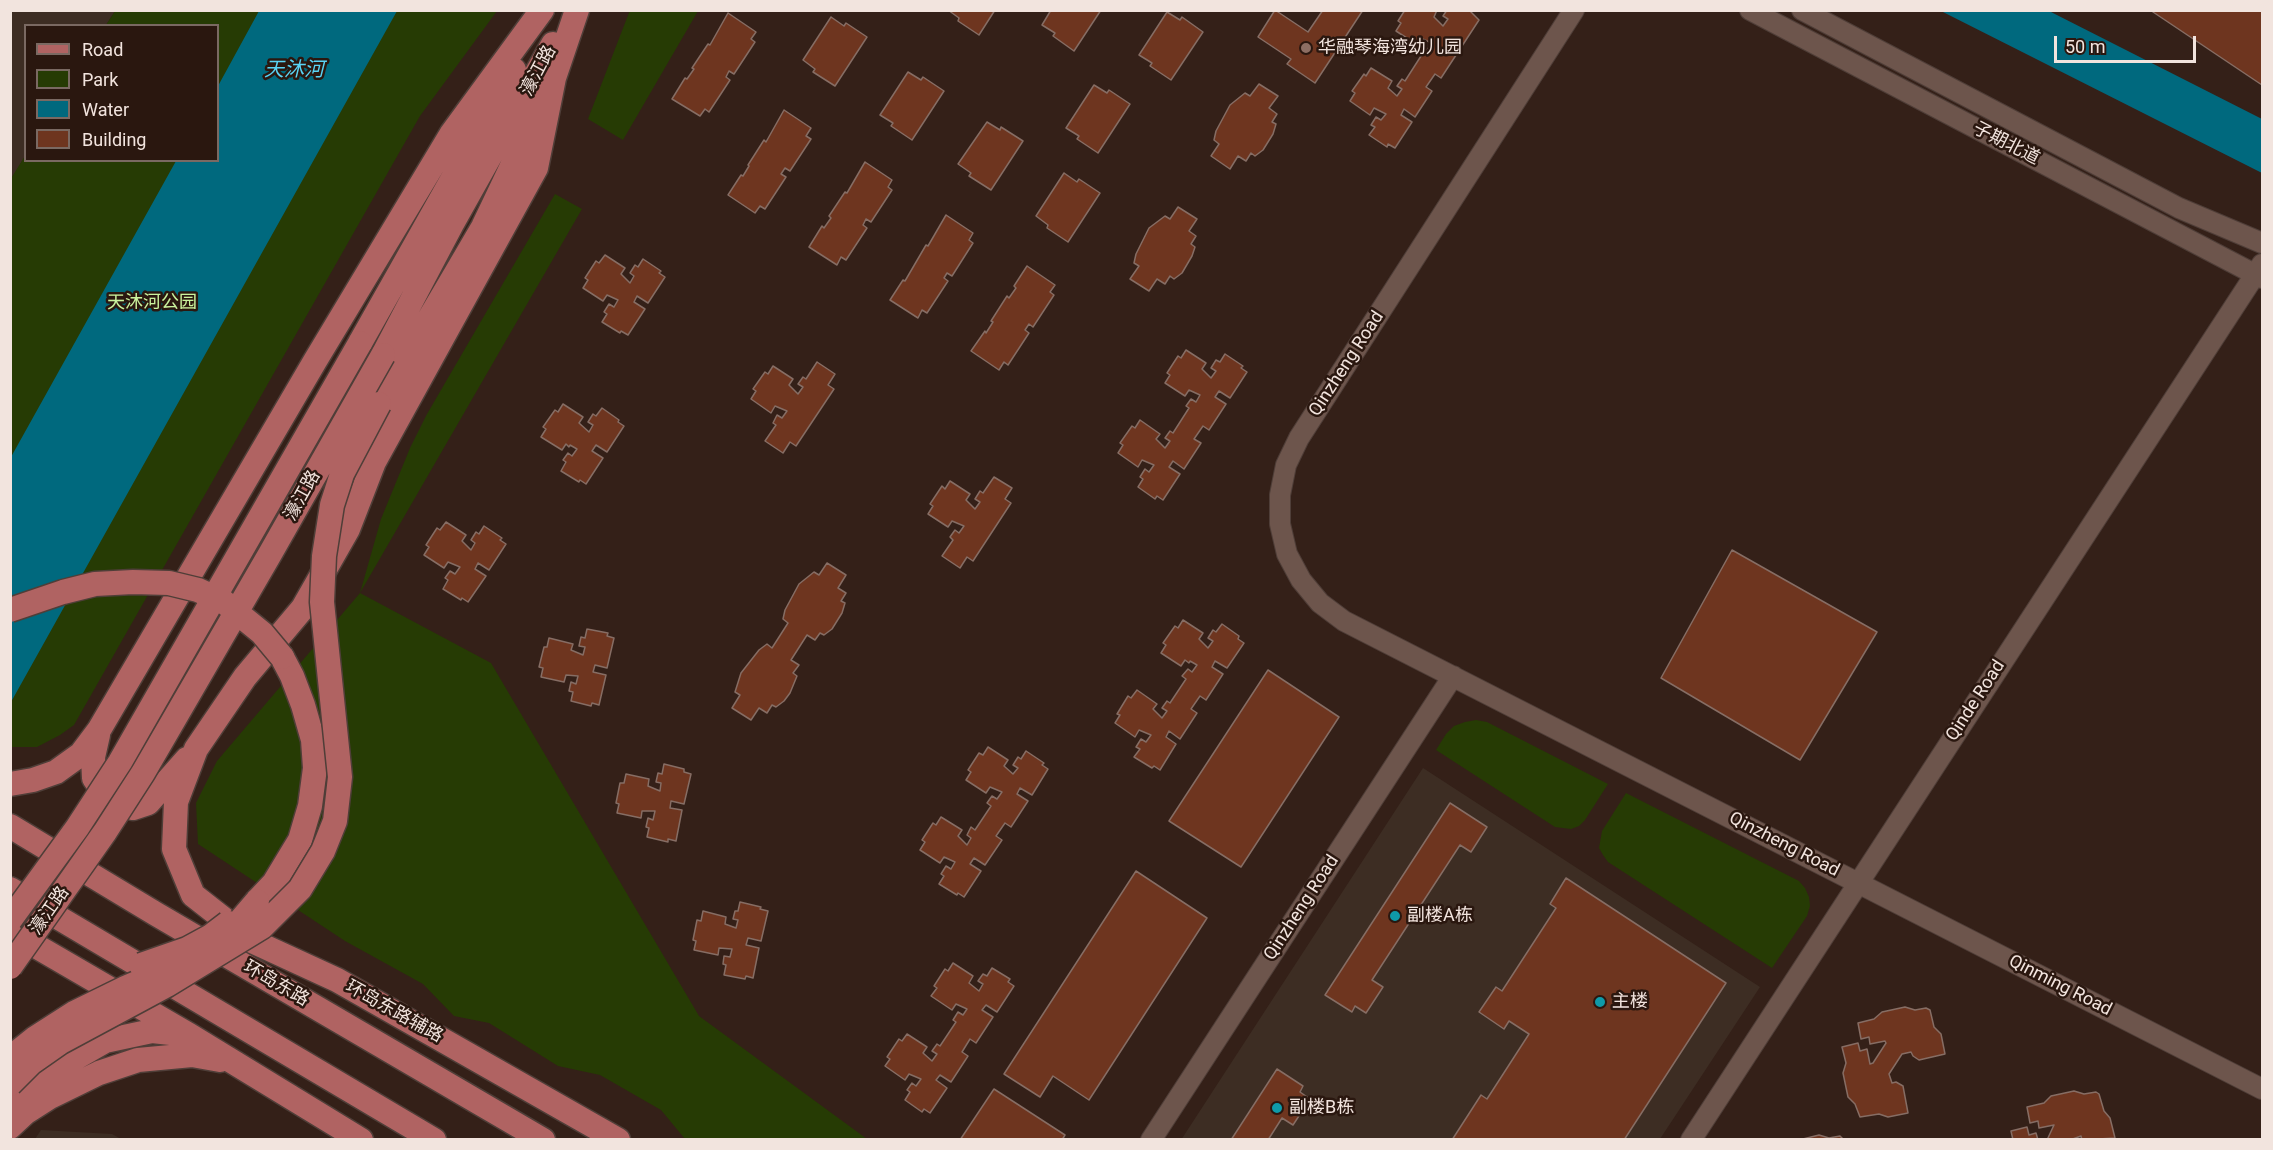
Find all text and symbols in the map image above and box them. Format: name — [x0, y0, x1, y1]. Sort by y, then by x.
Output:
legend — [24, 24, 219, 162]
scale bar — [2057, 24, 2200, 62]
text: 50 m — [2065, 36, 2105, 57]
place label: 华融琴海湾幼儿园 — [1318, 37, 1462, 59]
text: Road — [82, 39, 123, 60]
marker: 华融琴海湾幼儿园 — [1299, 41, 1313, 55]
street label: 濠江路 — [517, 42, 561, 100]
water label: 天沐河 — [264, 59, 324, 83]
text: Park — [82, 69, 118, 90]
text: Water — [82, 99, 129, 120]
street label: 子期北道 — [1969, 118, 2043, 170]
text: Building — [82, 129, 146, 150]
park label: 天沐河公园 — [107, 292, 197, 314]
street label: Qinzheng Road — [1305, 307, 1389, 421]
street label: 濠江路 — [280, 467, 326, 525]
street label: Qinde Road — [1942, 656, 2010, 746]
street label: Qinzheng Road — [1725, 808, 1843, 882]
street label: Qinzheng Road — [1260, 851, 1344, 965]
street label: 濠江路 — [26, 883, 74, 939]
place label: 副楼A栋 — [1407, 905, 1473, 927]
marker: 副楼A栋 — [1388, 909, 1402, 923]
street label: Qinming Road — [2005, 951, 2115, 1021]
street label: 环岛东路 — [239, 957, 313, 1011]
street label: 环岛东路辅路 — [342, 976, 446, 1048]
place label: 主楼 — [1612, 991, 1648, 1013]
marker: 主楼 — [1593, 995, 1607, 1009]
place label: 副楼B栋 — [1289, 1097, 1354, 1119]
marker: 副楼B栋 — [1270, 1101, 1284, 1115]

